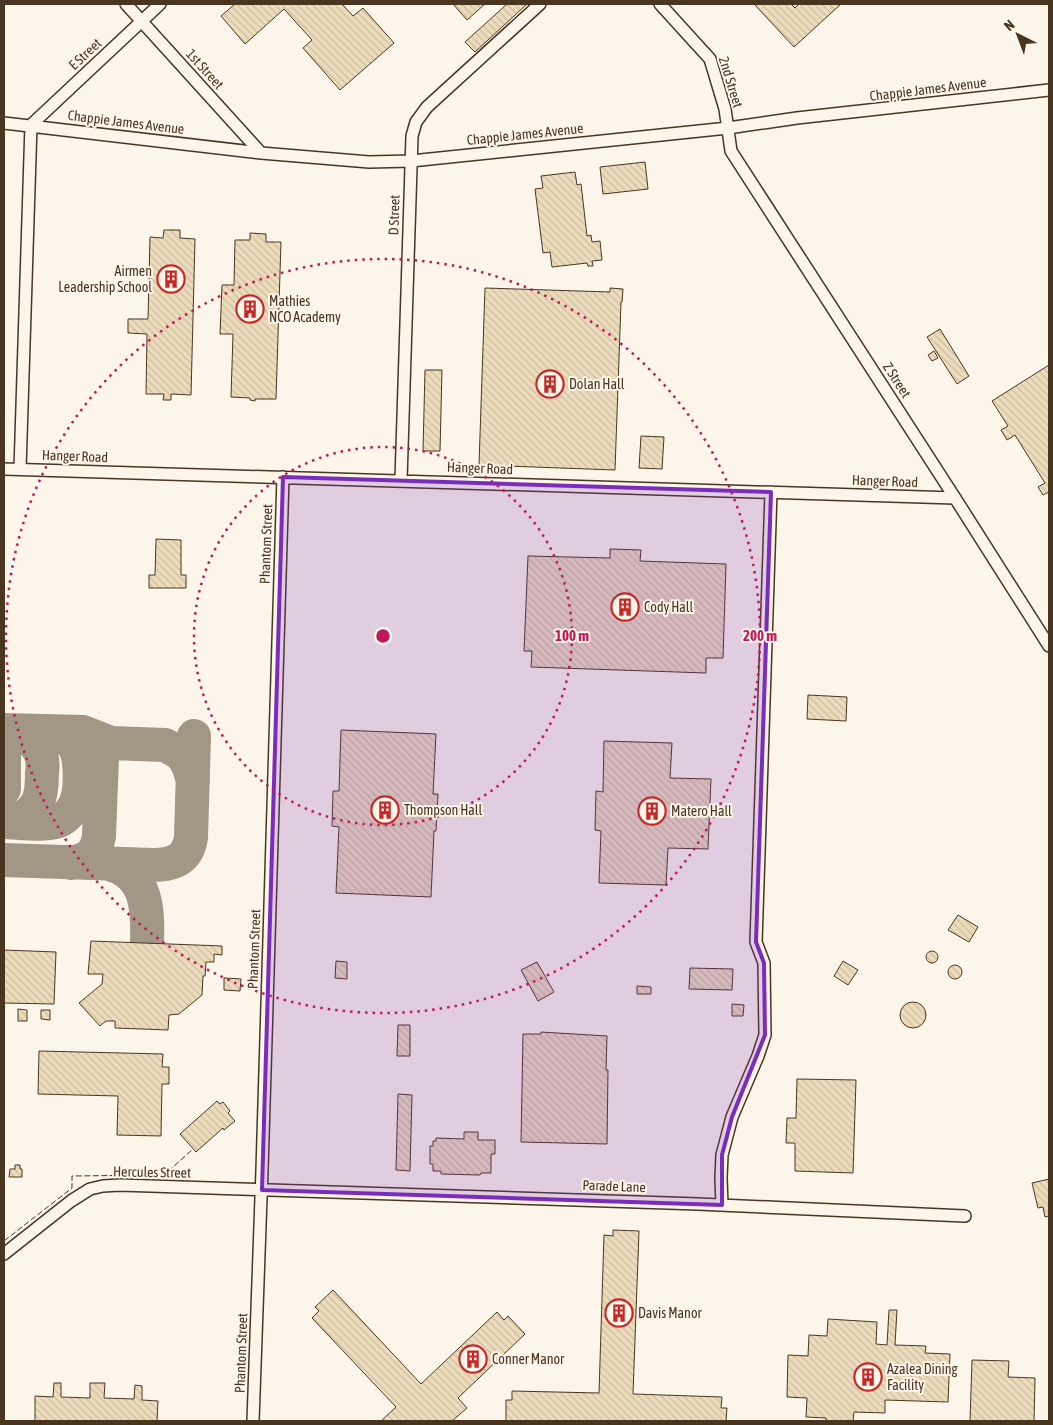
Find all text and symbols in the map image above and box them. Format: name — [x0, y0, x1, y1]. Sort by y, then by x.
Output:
north arrow — [993, 10, 1043, 60]
text: N — [1001, 17, 1018, 34]
street label: E Street — [65, 35, 105, 73]
street label: 1st Street — [183, 46, 227, 92]
street label: 2nd Street — [716, 54, 746, 110]
street label: Chappie James Avenue — [869, 74, 987, 104]
street label: Chappie James Avenue — [67, 107, 185, 137]
street label: Chappie James Avenue — [466, 120, 584, 148]
street label: D Street — [385, 194, 403, 236]
place label: Airmen Leadership School — [58, 263, 152, 295]
building icon: Airmen Leadership School — [156, 264, 186, 294]
place label: Mathies NCO Academy — [269, 293, 341, 325]
building icon: Mathies NCO Academy — [235, 294, 265, 324]
street label: Z Street — [880, 359, 914, 401]
building icon: Dolan Hall — [535, 369, 565, 399]
place label: Dolan Hall — [569, 376, 625, 392]
street label: Hanger Road — [42, 447, 108, 465]
street label: Hanger Road — [447, 459, 513, 477]
street label: Hanger Road — [852, 472, 918, 490]
street label: Phantom Street — [257, 504, 275, 584]
building icon: Cody Hall — [610, 592, 640, 622]
place label: Cody Hall — [644, 599, 694, 615]
centre of rings — [374, 627, 392, 645]
text: 100 m — [555, 627, 589, 644]
text: 200 m — [743, 627, 777, 644]
building icon: Thompson Hall — [370, 795, 400, 825]
building icon: Matero Hall — [637, 796, 667, 826]
place label: Thompson Hall — [404, 802, 483, 818]
place label: Matero Hall — [671, 803, 732, 819]
street label: Phantom Street — [245, 909, 263, 989]
street label: Hercules Street — [113, 1163, 191, 1181]
street label: Parade Lane — [582, 1177, 646, 1195]
building icon: Davis Manor — [604, 1298, 634, 1328]
place label: Davis Manor — [638, 1305, 702, 1321]
street label: Phantom Street — [232, 1313, 250, 1393]
building icon: Conner Manor — [458, 1344, 488, 1374]
place label: Conner Manor — [492, 1351, 565, 1367]
place label: Azalea Dining Facility — [887, 1361, 958, 1393]
building icon: Azalea Dining Facility — [853, 1362, 883, 1392]

